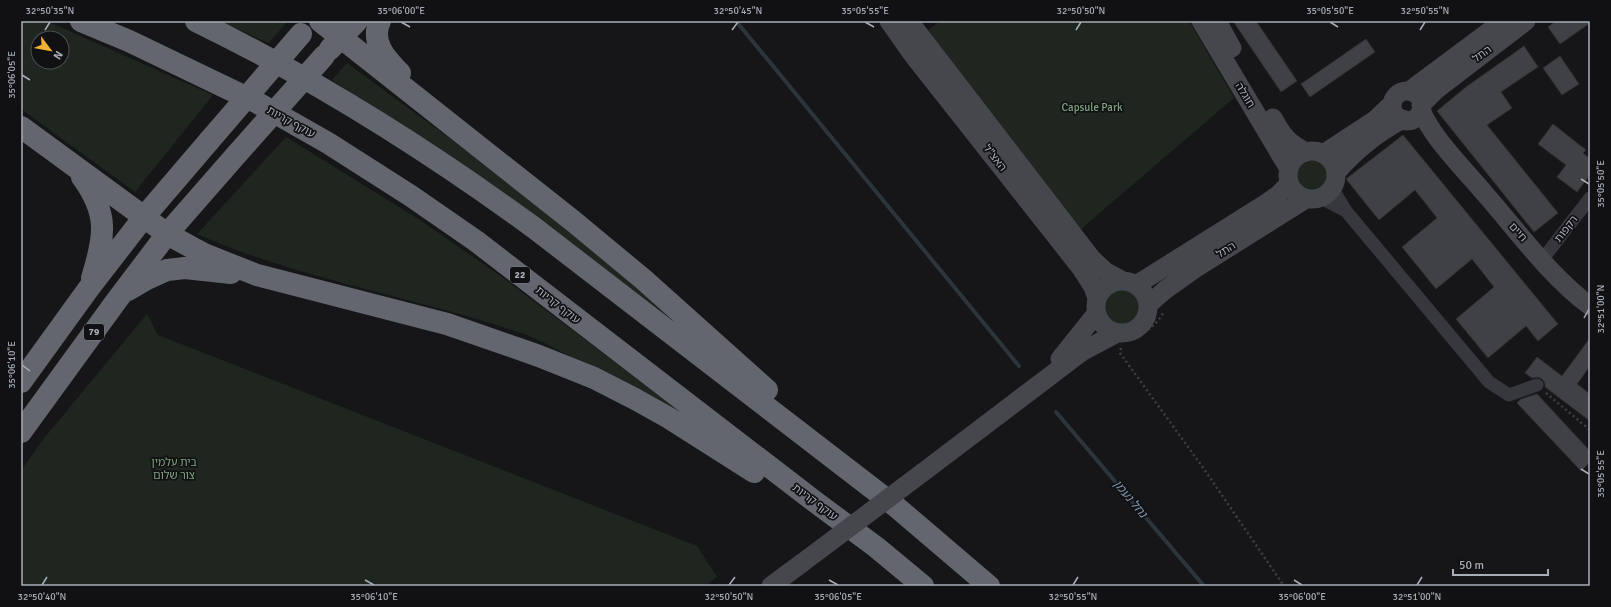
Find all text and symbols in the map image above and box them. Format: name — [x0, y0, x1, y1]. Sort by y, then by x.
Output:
text: 32°50'35"N — [26, 5, 74, 17]
text: 35°06'00"E — [377, 5, 425, 17]
text: 32°50'45"N — [714, 5, 762, 17]
text: 35°05'55"E — [841, 5, 889, 17]
text: 32°50'50"N — [1057, 5, 1105, 17]
text: 35°05'50"E — [1306, 5, 1354, 17]
text: 32°50'55"N — [1401, 5, 1449, 17]
north arrow — [30, 30, 70, 70]
street label: התל — [1470, 43, 1494, 65]
text: N — [51, 48, 66, 62]
text: 35°06'05"E — [6, 51, 18, 99]
street label: חוגלה — [1232, 80, 1258, 110]
park label: Capsule Park — [1062, 101, 1123, 114]
street label: עוקף קריות — [265, 104, 317, 140]
street label: האצ"ל — [981, 142, 1009, 174]
text: 35°05'50"E — [1595, 160, 1607, 208]
street label: רקפות — [1552, 213, 1580, 245]
street label: חיים — [1506, 220, 1530, 244]
street label: התל — [1214, 239, 1238, 261]
road number: 22 — [510, 267, 530, 283]
street label: עוקף קריות — [533, 284, 583, 326]
text: 32°51'00"N — [1595, 285, 1607, 333]
road number: 79 — [84, 324, 104, 340]
text: 35°06'10"E — [6, 341, 18, 389]
text: 35°05'55"E — [1595, 450, 1607, 498]
park label: בית עלמין צור שלום — [151, 456, 197, 482]
water label: נחל נעמן — [1110, 477, 1151, 522]
street label: עוקף קריות — [790, 481, 840, 523]
scale bar — [1453, 551, 1548, 577]
text: 50 m — [1459, 558, 1484, 573]
text: 32°50'40"N — [18, 591, 66, 603]
text: 35°06'10"E — [350, 591, 398, 603]
text: 32°50'50"N — [705, 591, 753, 603]
text: 35°06'05"E — [814, 591, 862, 603]
text: 32°50'55"N — [1049, 591, 1097, 603]
text: 35°06'00"E — [1278, 591, 1326, 603]
text: 32°51'00"N — [1393, 591, 1441, 603]

